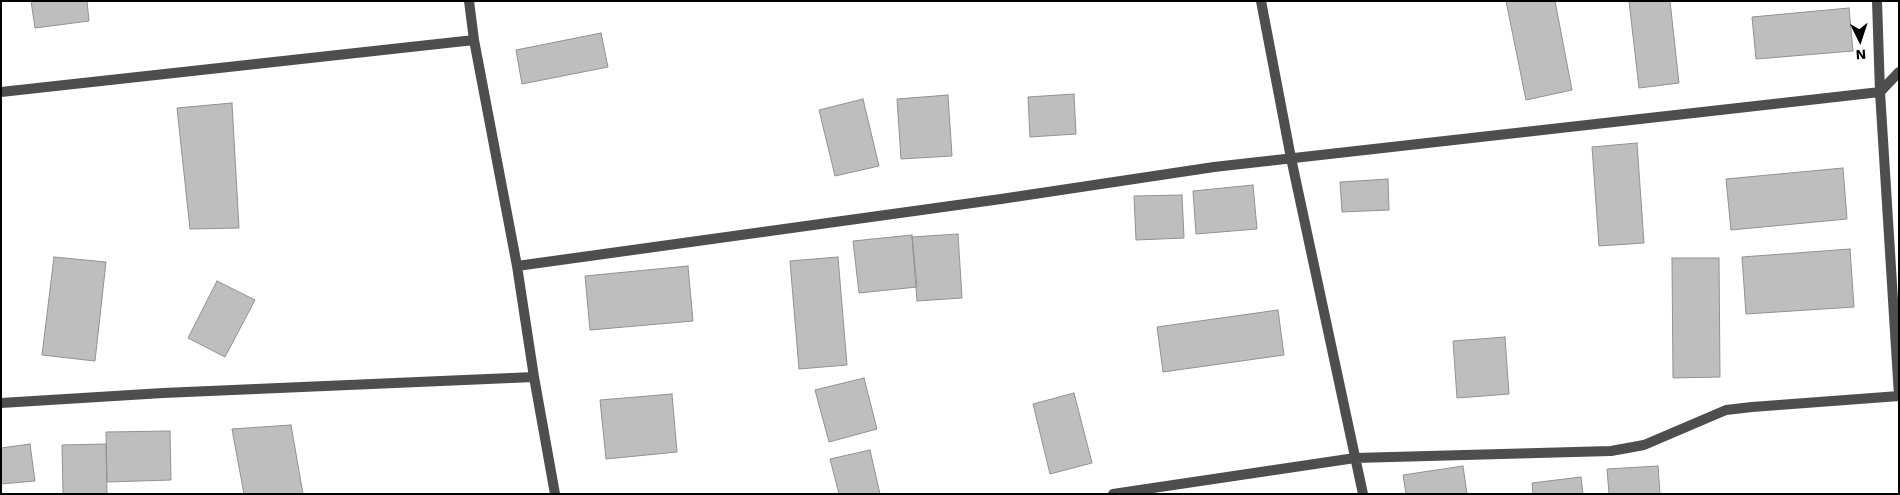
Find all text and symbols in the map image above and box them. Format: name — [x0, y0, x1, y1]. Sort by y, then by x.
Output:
north arrow — [1835, 15, 1885, 65]
text: N — [1855, 47, 1867, 63]

